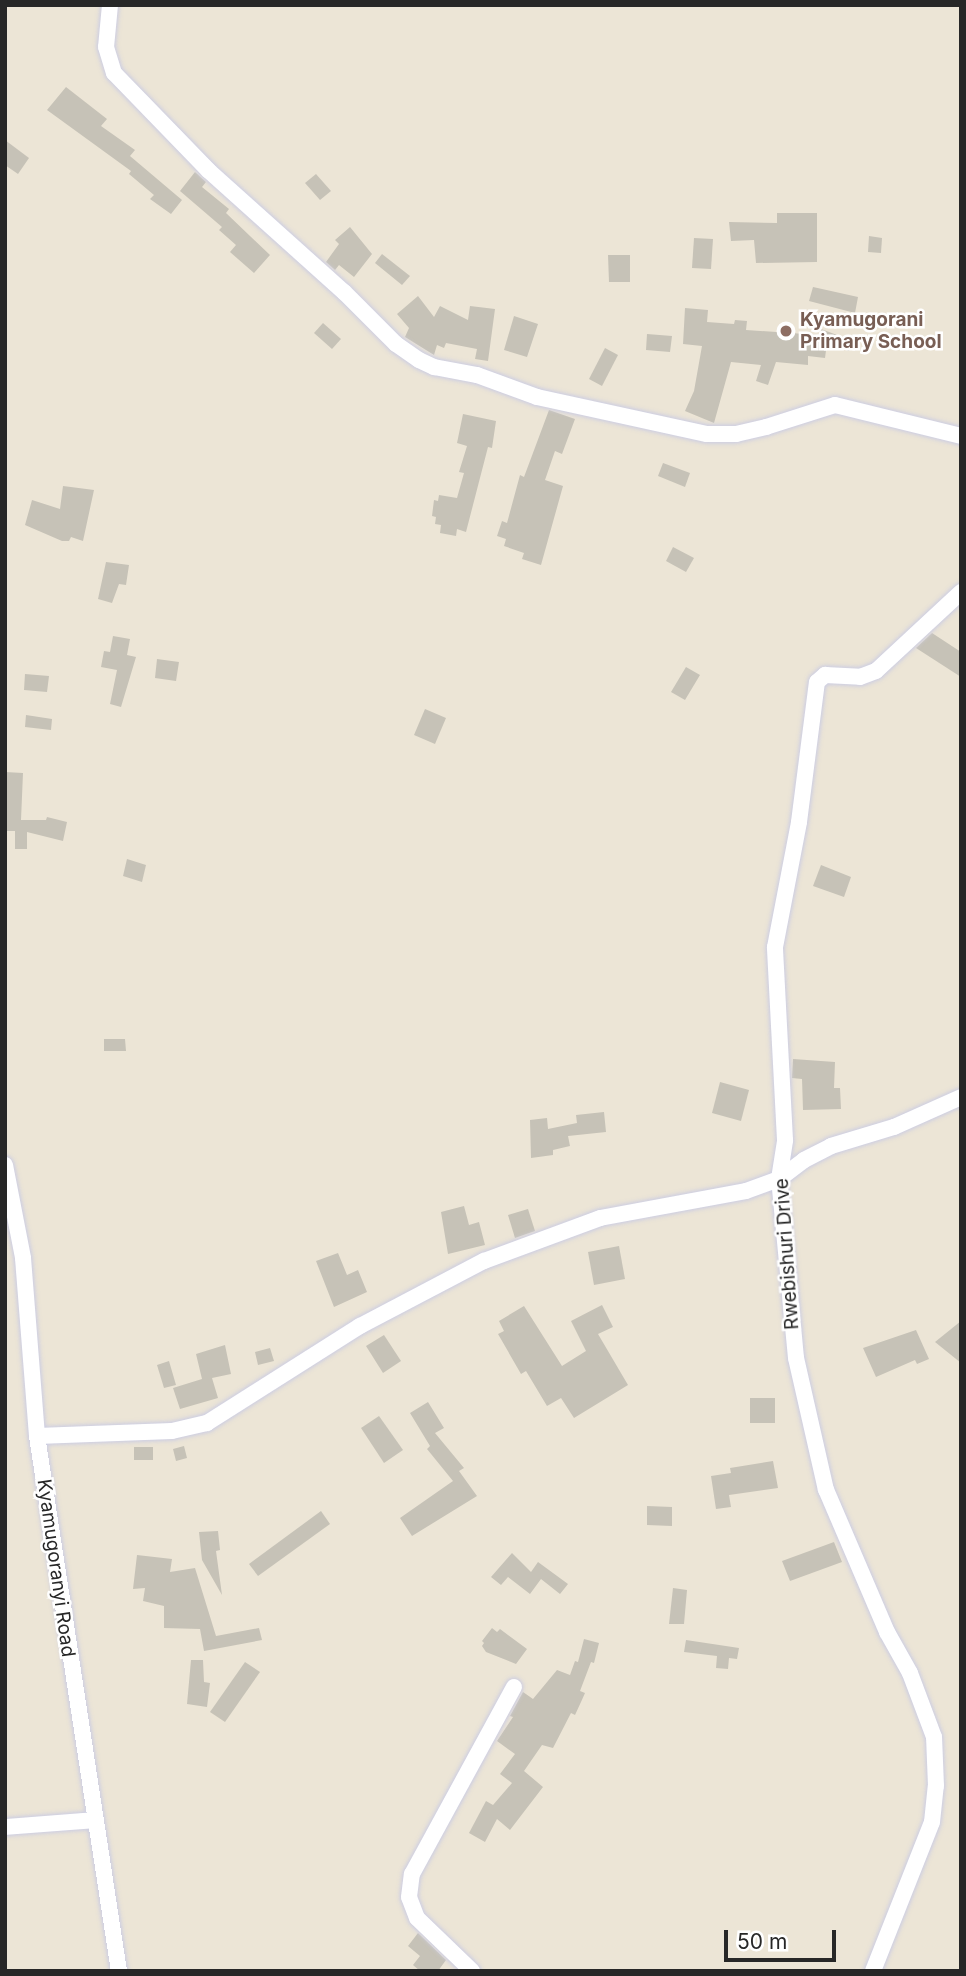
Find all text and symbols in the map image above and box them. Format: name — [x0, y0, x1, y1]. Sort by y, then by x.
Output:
place label: Kyamugorani Primary School — [800, 309, 942, 353]
marker: Kyamugorani Primary School — [778, 323, 794, 339]
street label: Rwebishuri Drive — [770, 1177, 804, 1331]
street label: Kyamugoranyi Road — [32, 1478, 80, 1658]
scale bar — [728, 1916, 840, 1960]
text: 50 m — [737, 1929, 787, 1954]

